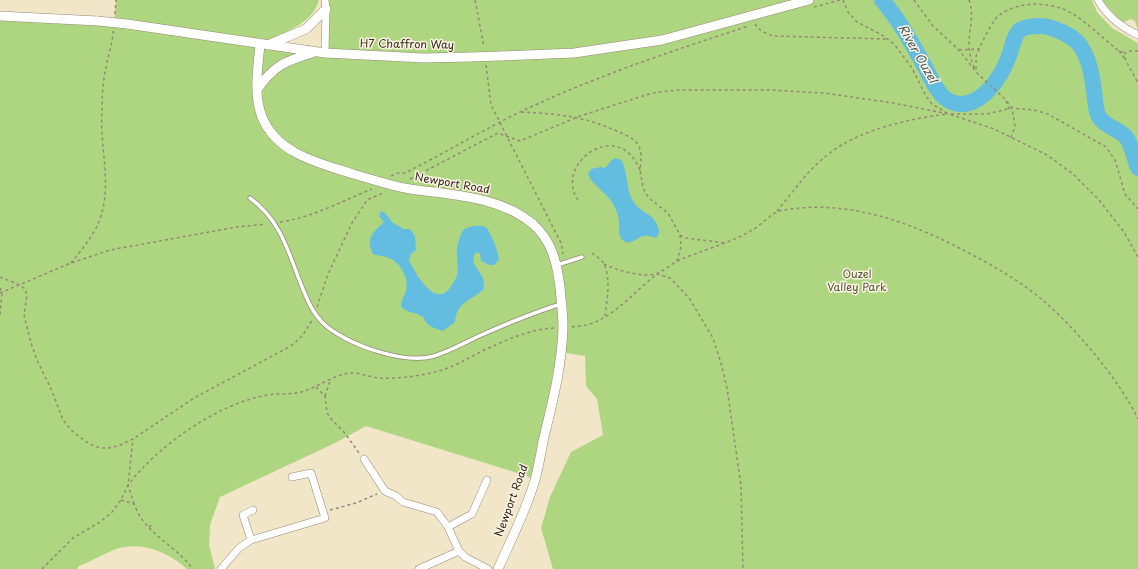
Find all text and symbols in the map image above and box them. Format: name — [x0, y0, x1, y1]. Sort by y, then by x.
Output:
water label: River Ouzel — [895, 22, 939, 86]
street label: H7 Chaffron Way — [360, 38, 454, 52]
street label: Newport Road — [413, 171, 491, 197]
park label: Ouzel Valley Park — [827, 268, 887, 294]
street label: Newport Road — [493, 463, 531, 539]

